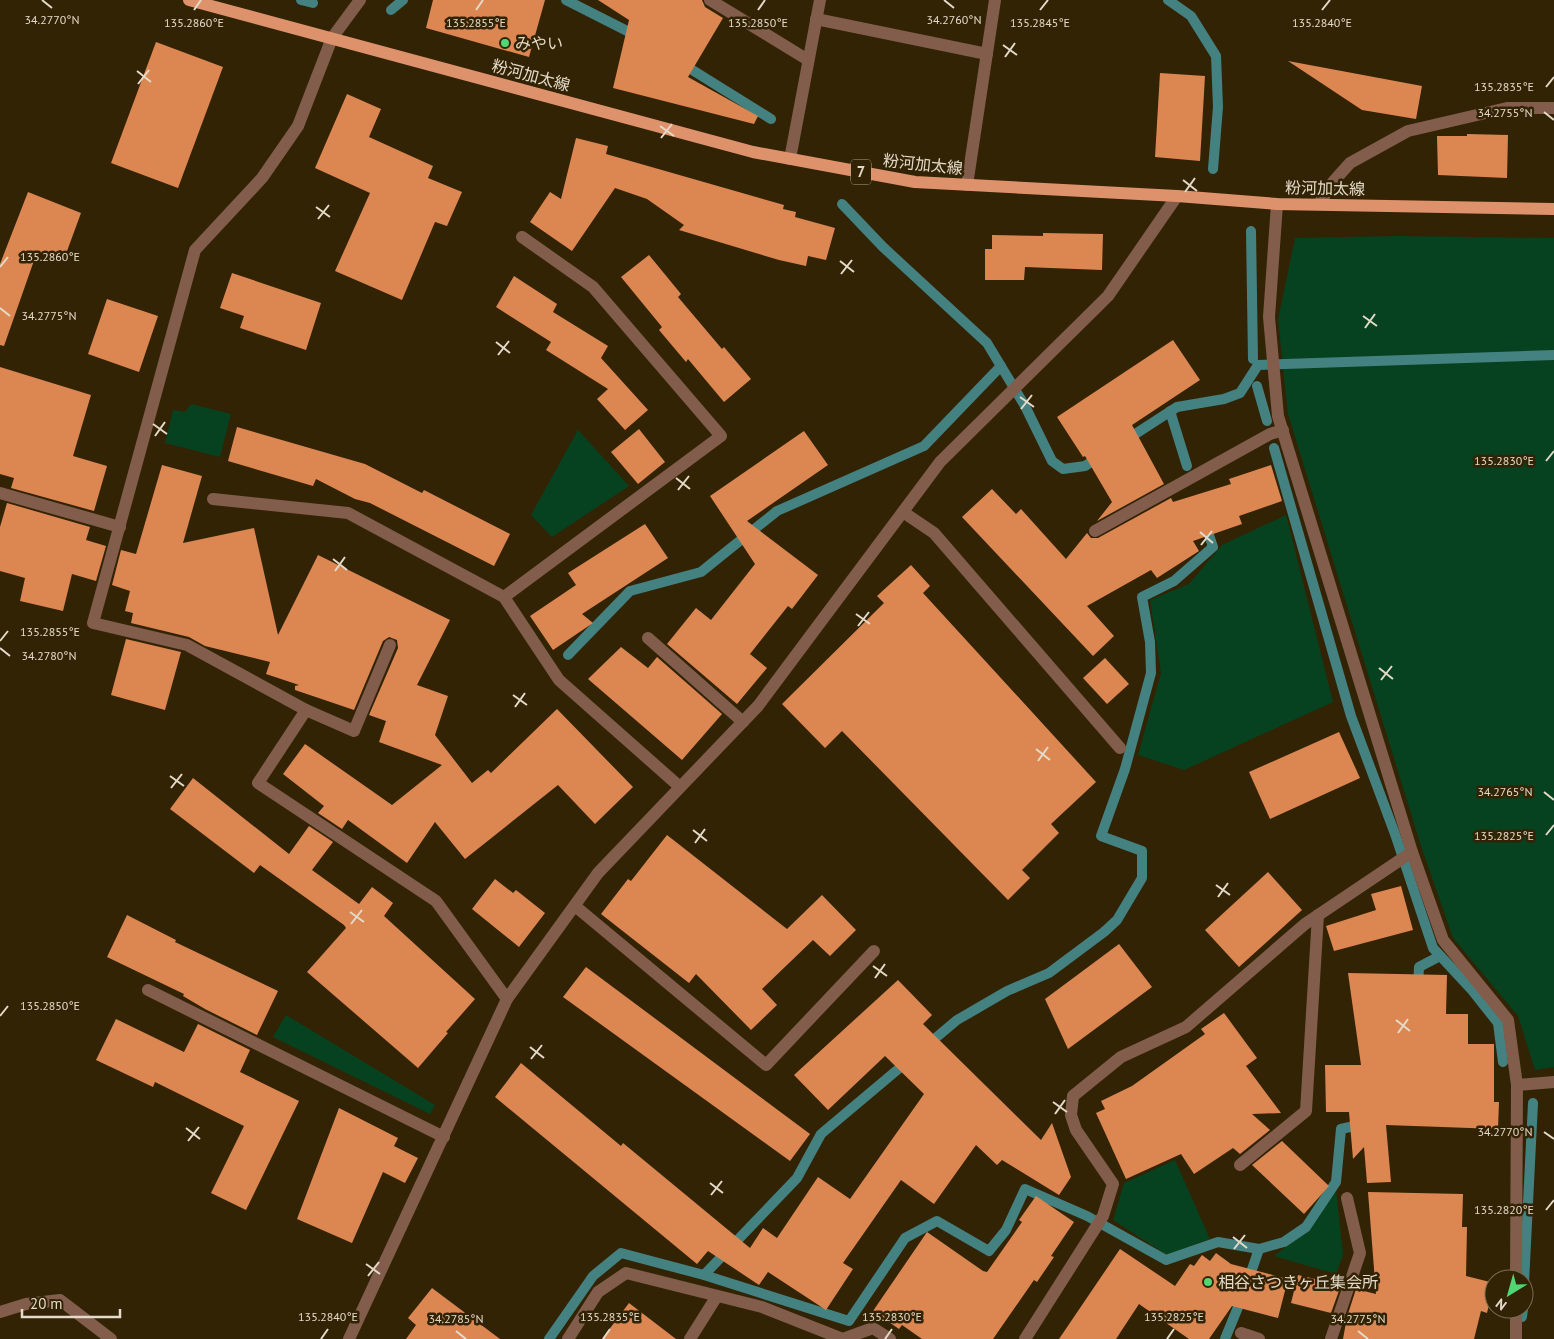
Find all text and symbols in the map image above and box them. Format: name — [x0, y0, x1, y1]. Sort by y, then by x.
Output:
text: 34.2770°N — [25, 12, 79, 27]
text: 34.2760°N — [927, 12, 981, 27]
text: 135.2860°E — [164, 15, 224, 30]
text: 135.2855°E — [446, 15, 506, 30]
text: 135.2850°E — [728, 15, 788, 30]
text: 135.2845°E — [1010, 15, 1070, 30]
text: 135.2840°E — [1292, 15, 1352, 30]
place label: みやい — [515, 33, 563, 53]
marker: みやい — [499, 37, 511, 49]
street label: 粉河加太線 — [490, 55, 572, 95]
text: 135.2835°E — [1474, 79, 1534, 94]
text: 34.2755°N — [1478, 105, 1532, 120]
street label: 粉河加太線 — [882, 150, 964, 178]
road number: 7 — [851, 160, 871, 184]
street label: 粉河加太線 — [1285, 177, 1365, 199]
text: 135.2860°E — [20, 249, 80, 264]
text: 34.2775°N — [22, 308, 76, 323]
text: 135.2830°E — [1474, 453, 1534, 468]
text: 135.2855°E — [20, 624, 80, 639]
text: 34.2780°N — [22, 648, 76, 663]
text: 34.2765°N — [1478, 784, 1532, 799]
text: 135.2825°E — [1474, 828, 1534, 843]
text: 135.2850°E — [20, 998, 80, 1013]
text: 34.2770°N — [1478, 1124, 1532, 1139]
text: 135.2820°E — [1474, 1202, 1534, 1217]
north arrow — [1484, 1269, 1534, 1319]
place label: 相谷さつきヶ丘集会所 — [1218, 1272, 1378, 1292]
marker: 相谷さつきヶ丘集会所 — [1202, 1276, 1214, 1288]
scale bar — [22, 1286, 120, 1318]
text: 20 m — [30, 1294, 63, 1313]
text: N — [1492, 1294, 1510, 1314]
text: 135.2840°E — [298, 1309, 358, 1324]
text: 135.2835°E — [580, 1309, 640, 1324]
text: 135.2830°E — [862, 1309, 922, 1324]
text: 135.2825°E — [1144, 1309, 1204, 1324]
text: 34.2785°N — [429, 1311, 483, 1326]
text: 34.2775°N — [1331, 1311, 1385, 1326]

